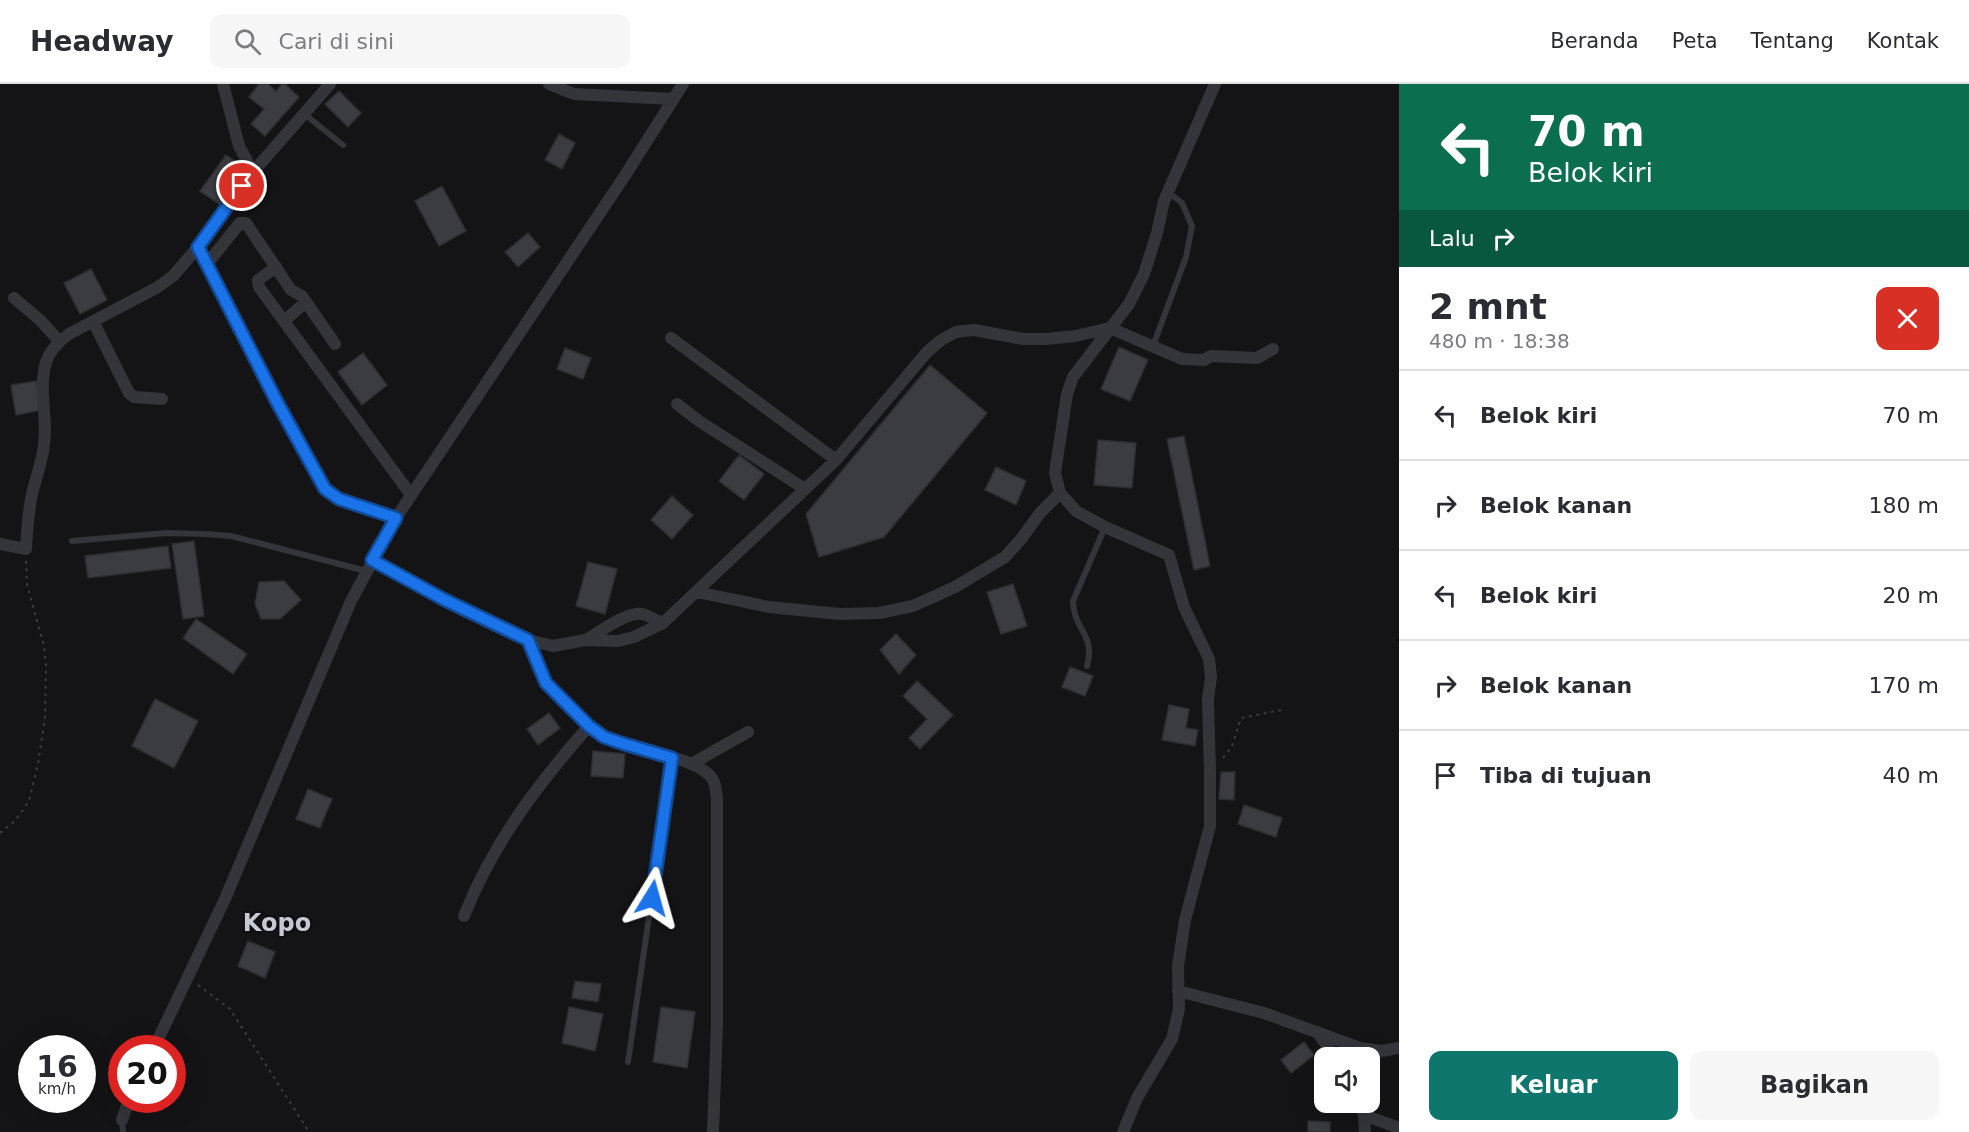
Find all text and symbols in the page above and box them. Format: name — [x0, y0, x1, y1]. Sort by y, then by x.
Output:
search box — [210, 14, 630, 68]
text: Headway — [30, 25, 174, 58]
icon: search — [231, 25, 264, 58]
text: Cari di sini — [279, 29, 394, 54]
text: Beranda — [1550, 29, 1639, 53]
text: Peta — [1672, 29, 1718, 53]
text: Tentang — [1751, 29, 1834, 53]
text: Kontak — [1867, 29, 1939, 53]
text: 70 m — [1528, 107, 1645, 156]
icon: left — [1429, 108, 1507, 186]
text: Belok kiri — [1528, 157, 1653, 188]
pin — [216, 160, 267, 211]
icon: arrive — [225, 169, 258, 202]
icon: right — [1487, 222, 1520, 255]
text: Lalu — [1429, 226, 1475, 251]
text: 2 mnt — [1429, 286, 1547, 327]
button: close — [1876, 287, 1939, 350]
text: 480 m · 18:38 — [1429, 329, 1570, 353]
icon: left — [1429, 399, 1462, 432]
text: Belok kiri — [1480, 403, 1597, 428]
text: 70 m — [1883, 403, 1939, 428]
icon: right — [1429, 489, 1462, 522]
text: Belok kanan — [1480, 493, 1632, 518]
text: 180 m — [1869, 493, 1939, 518]
icon: left — [1429, 579, 1462, 612]
text: Belok kiri — [1480, 583, 1597, 608]
text: 20 m — [1883, 583, 1939, 608]
icon: right — [1429, 669, 1462, 702]
text: Belok kanan — [1480, 673, 1632, 698]
text: 170 m — [1869, 673, 1939, 698]
icon: arrive — [1429, 759, 1462, 792]
text: Tiba di tujuan — [1480, 763, 1652, 788]
text: 40 m — [1883, 763, 1939, 788]
position arrow — [620, 866, 684, 930]
district label: Kopo — [243, 909, 311, 937]
speed limit sign: 20 — [108, 1035, 186, 1113]
map controls — [1314, 1047, 1380, 1113]
button: sound — [1314, 1047, 1380, 1113]
text: 16 — [36, 1049, 78, 1084]
button: Keluar — [1429, 1051, 1678, 1120]
button: Bagikan — [1690, 1051, 1939, 1120]
text: km/h — [38, 1080, 76, 1098]

